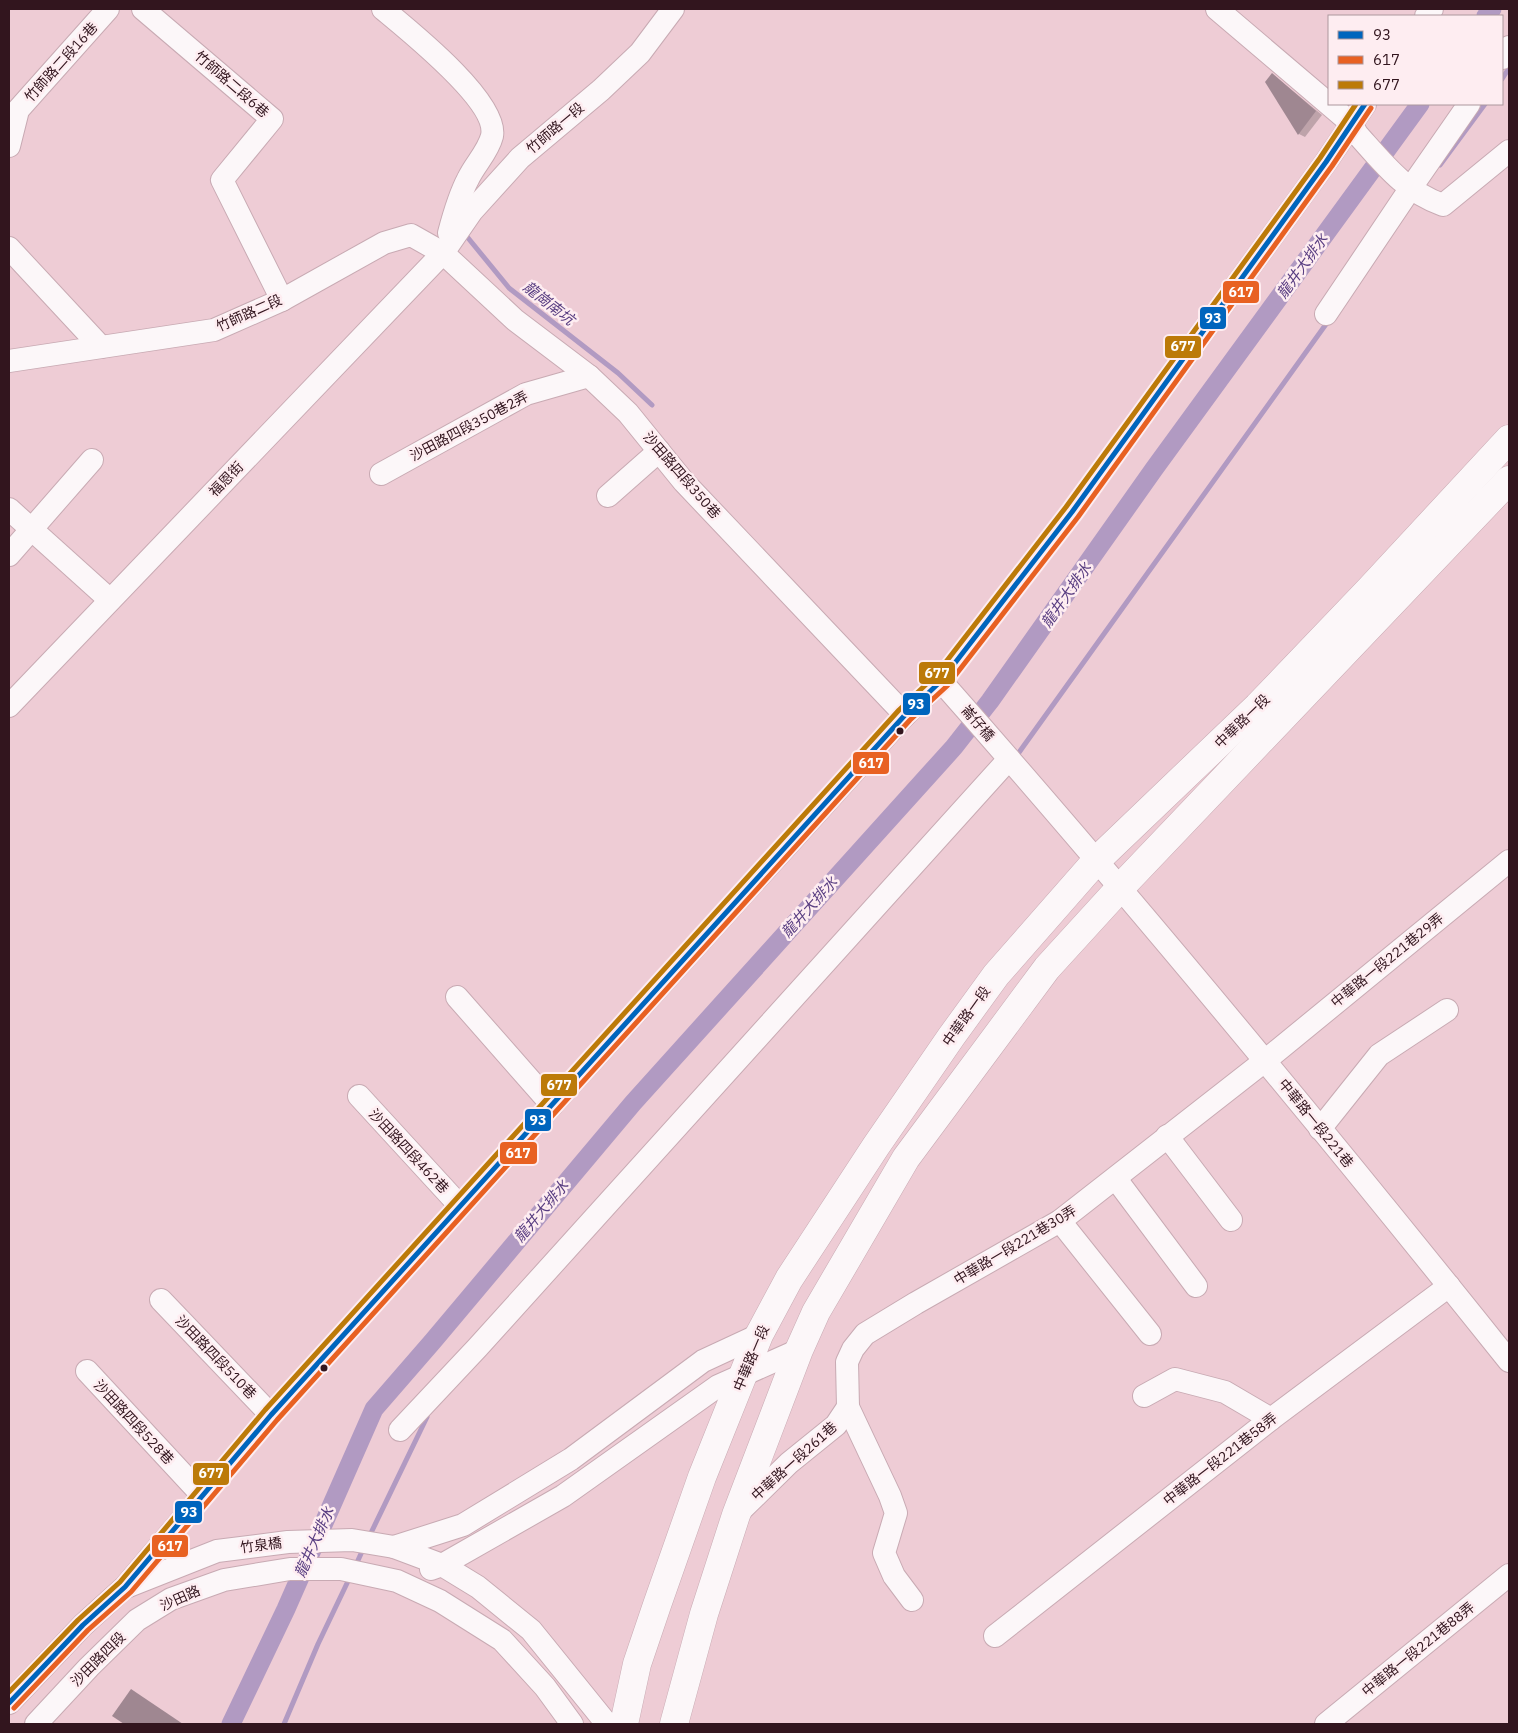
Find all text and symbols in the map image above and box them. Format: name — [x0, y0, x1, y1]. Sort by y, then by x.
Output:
legend — [1328, 15, 1503, 105]
street label: 竹師路二段16巷 — [21, 19, 101, 105]
text: 93 — [1373, 25, 1391, 44]
street label: 竹師路二段6巷 — [191, 47, 273, 121]
text: 617 — [1373, 50, 1400, 69]
text: 677 — [1373, 75, 1400, 94]
street label: 竹師路一段 — [522, 99, 588, 157]
water label: 龍井大排水 — [1272, 229, 1332, 302]
water label: 龍崗南坑 — [520, 277, 580, 330]
line badge: 617 — [1222, 280, 1260, 304]
text: 617 — [1228, 283, 1254, 301]
street label: 竹師路二段 — [213, 291, 285, 335]
line badge: 93 — [1199, 306, 1227, 330]
text: 93 — [1205, 309, 1221, 327]
line badge: 677 — [1164, 335, 1202, 359]
text: 677 — [1170, 337, 1196, 355]
street label: 沙田路四段350巷2弄 — [407, 387, 531, 465]
street label: 沙田路四段350巷 — [639, 428, 725, 522]
street label: 福恩街 — [205, 458, 247, 500]
water label: 龍井大排水 — [1037, 558, 1096, 631]
line badge: 677 — [918, 661, 956, 685]
text: 677 — [924, 664, 950, 682]
street label: 中華路一段 — [1211, 690, 1273, 752]
line badge: 93 — [902, 692, 931, 716]
text: 93 — [908, 695, 924, 713]
street label: 崙仔橋 — [957, 701, 999, 745]
unlabelled marker — [895, 726, 905, 736]
line badge: 617 — [852, 751, 890, 775]
text: 617 — [858, 754, 884, 772]
water label: 龍井大排水 — [777, 872, 842, 941]
street label: 中華路一段221巷29弄 — [1327, 909, 1447, 1011]
street label: 中華路一段 — [938, 982, 994, 1050]
line badge: 677 — [540, 1073, 578, 1097]
street label: 中華路一段221巷 — [1275, 1075, 1357, 1171]
text: 677 — [546, 1076, 572, 1094]
street label: 沙田路四段462巷 — [365, 1105, 453, 1197]
line badge: 93 — [524, 1108, 552, 1132]
text: 93 — [530, 1111, 546, 1129]
line badge: 617 — [499, 1141, 538, 1165]
text: 617 — [505, 1144, 531, 1162]
water label: 龍井大排水 — [510, 1175, 573, 1246]
street label: 中華路一段221巷30弄 — [950, 1201, 1080, 1289]
street label: 沙田路四段510巷 — [172, 1311, 260, 1403]
street label: 中華路一段 — [729, 1322, 773, 1394]
unlabelled marker — [319, 1363, 329, 1373]
street label: 沙田路四段528巷 — [90, 1376, 178, 1468]
street label: 中華路一段221巷58弄 — [1159, 1409, 1281, 1509]
street label: 中華路一段261巷 — [747, 1418, 841, 1504]
line badge: 677 — [192, 1462, 230, 1486]
text: 677 — [198, 1464, 224, 1482]
line badge: 93 — [174, 1500, 203, 1524]
text: 93 — [181, 1503, 197, 1521]
water label: 龍井大排水 — [290, 1503, 338, 1580]
line badge: 617 — [151, 1534, 189, 1558]
street label: 竹泉橋 — [239, 1534, 283, 1556]
text: 617 — [157, 1537, 183, 1555]
street label: 沙田路 — [157, 1581, 203, 1615]
street label: 中華路一段221巷88弄 — [1358, 1598, 1478, 1700]
street label: 沙田路四段 — [67, 1628, 129, 1690]

